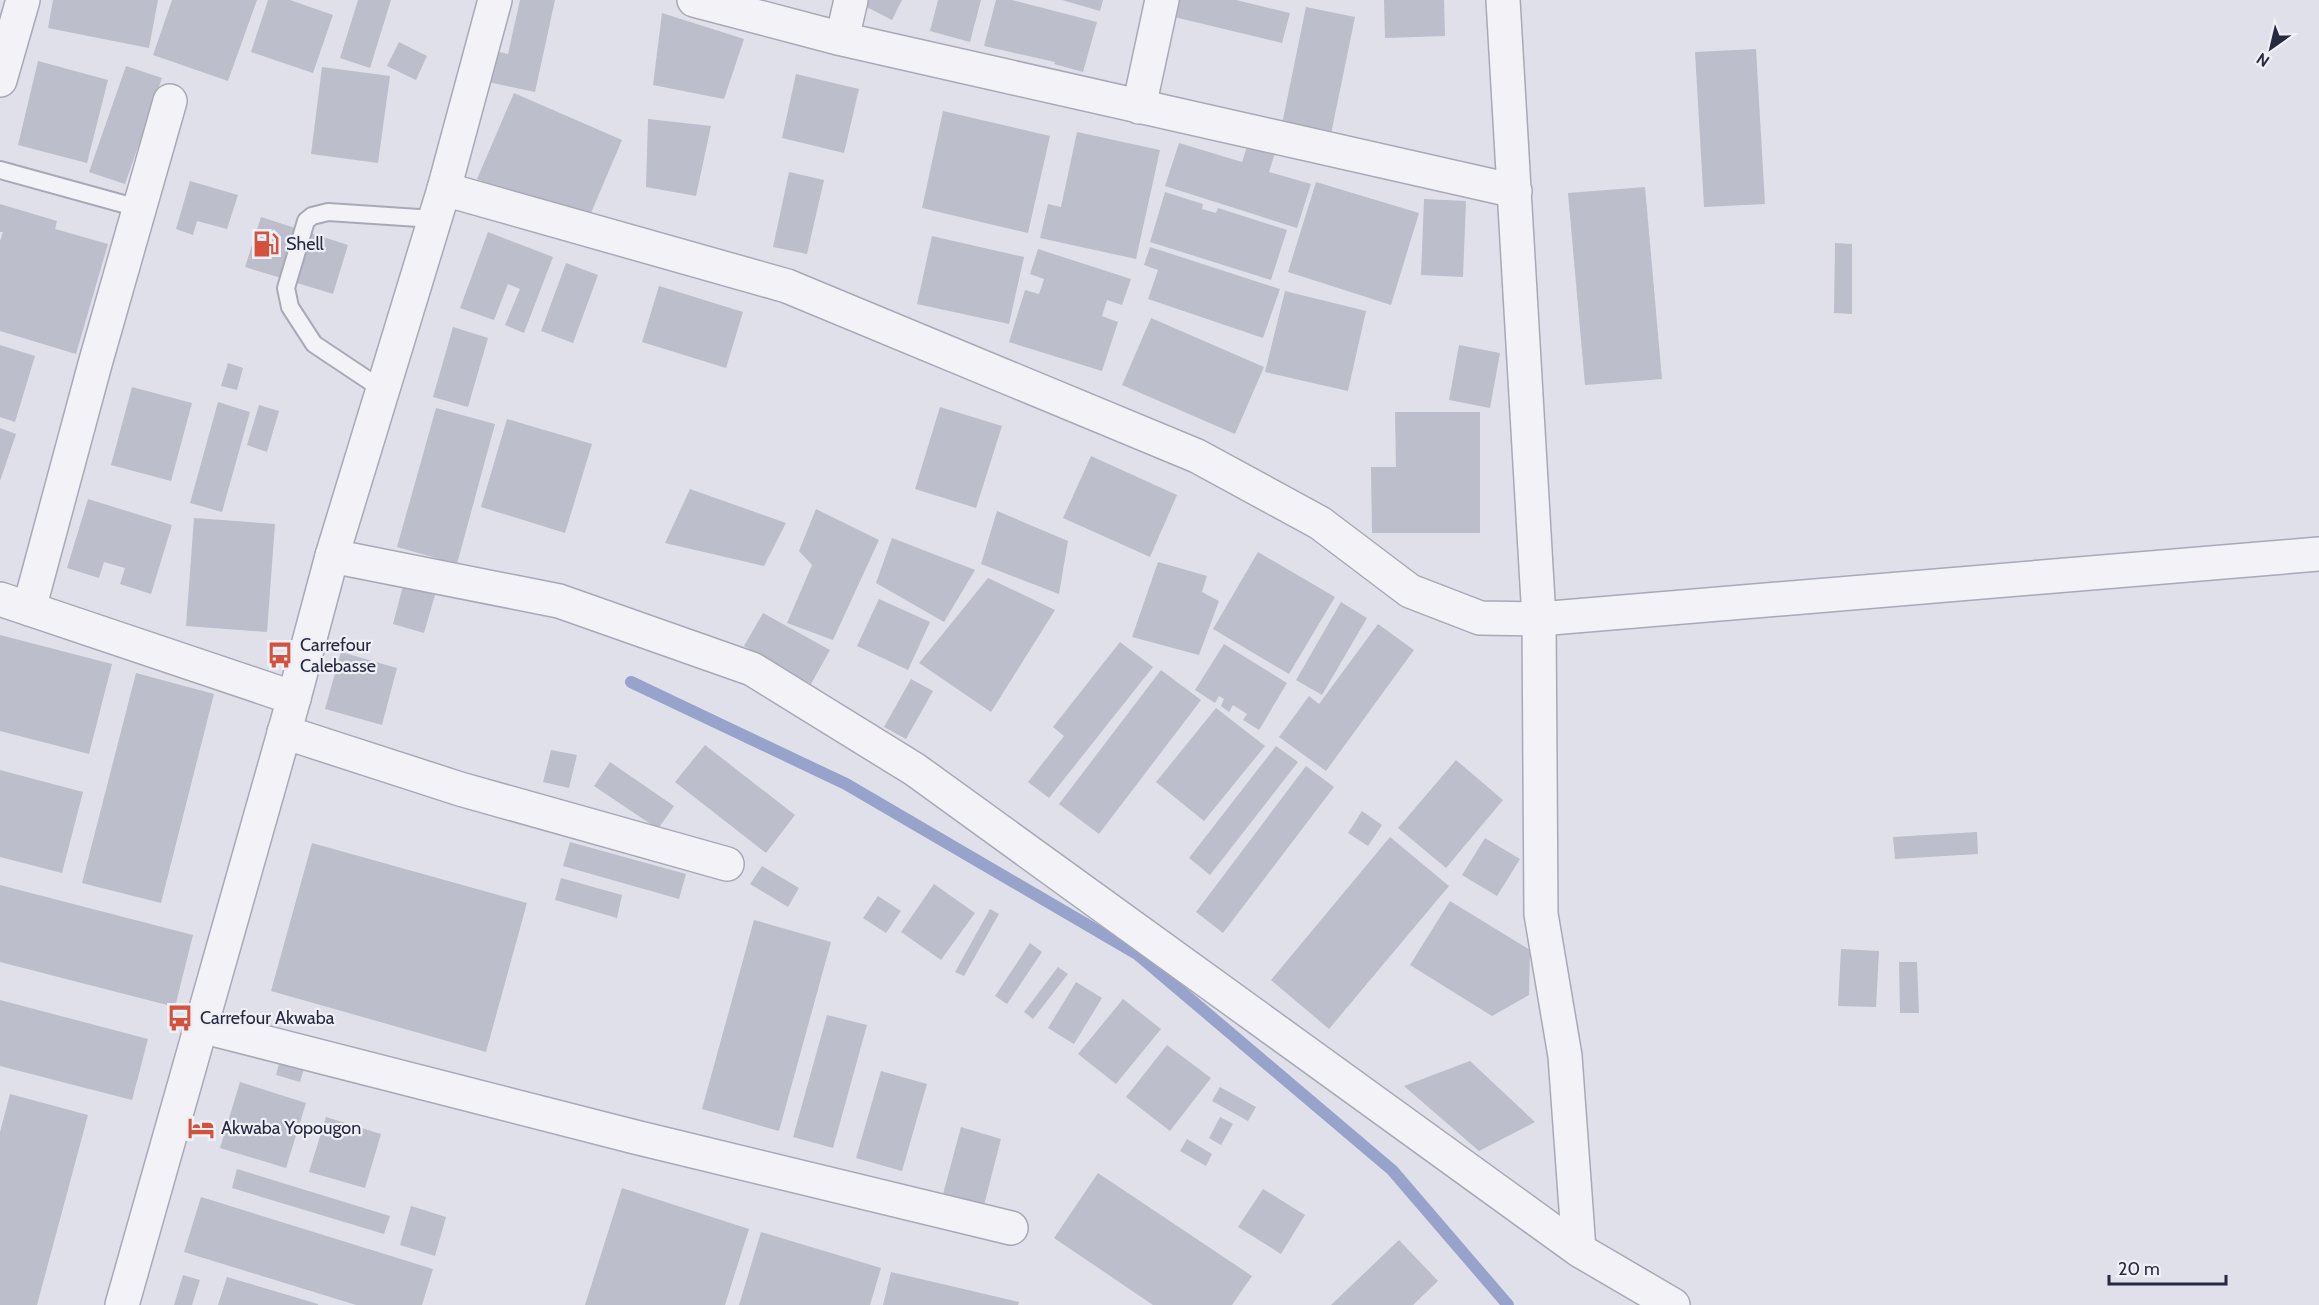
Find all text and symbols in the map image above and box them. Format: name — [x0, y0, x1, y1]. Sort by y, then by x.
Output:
north arrow — [2241, 18, 2301, 78]
text: N — [2253, 49, 2273, 71]
fuel station icon: Shell — [251, 229, 281, 259]
place label: Shell — [286, 233, 325, 255]
place label: Carrefour Calebasse — [300, 634, 376, 677]
bus stop icon: Carrefour Calebasse — [265, 640, 295, 670]
bus stop icon: Carrefour Akwaba — [165, 1003, 195, 1033]
place label: Carrefour Akwaba — [200, 1007, 335, 1029]
hotel icon: Akwaba Yopougon — [186, 1113, 216, 1143]
place label: Akwaba Yopougon — [221, 1117, 361, 1139]
scale bar — [2109, 1248, 2226, 1286]
text: 20 m — [2118, 1258, 2160, 1280]

